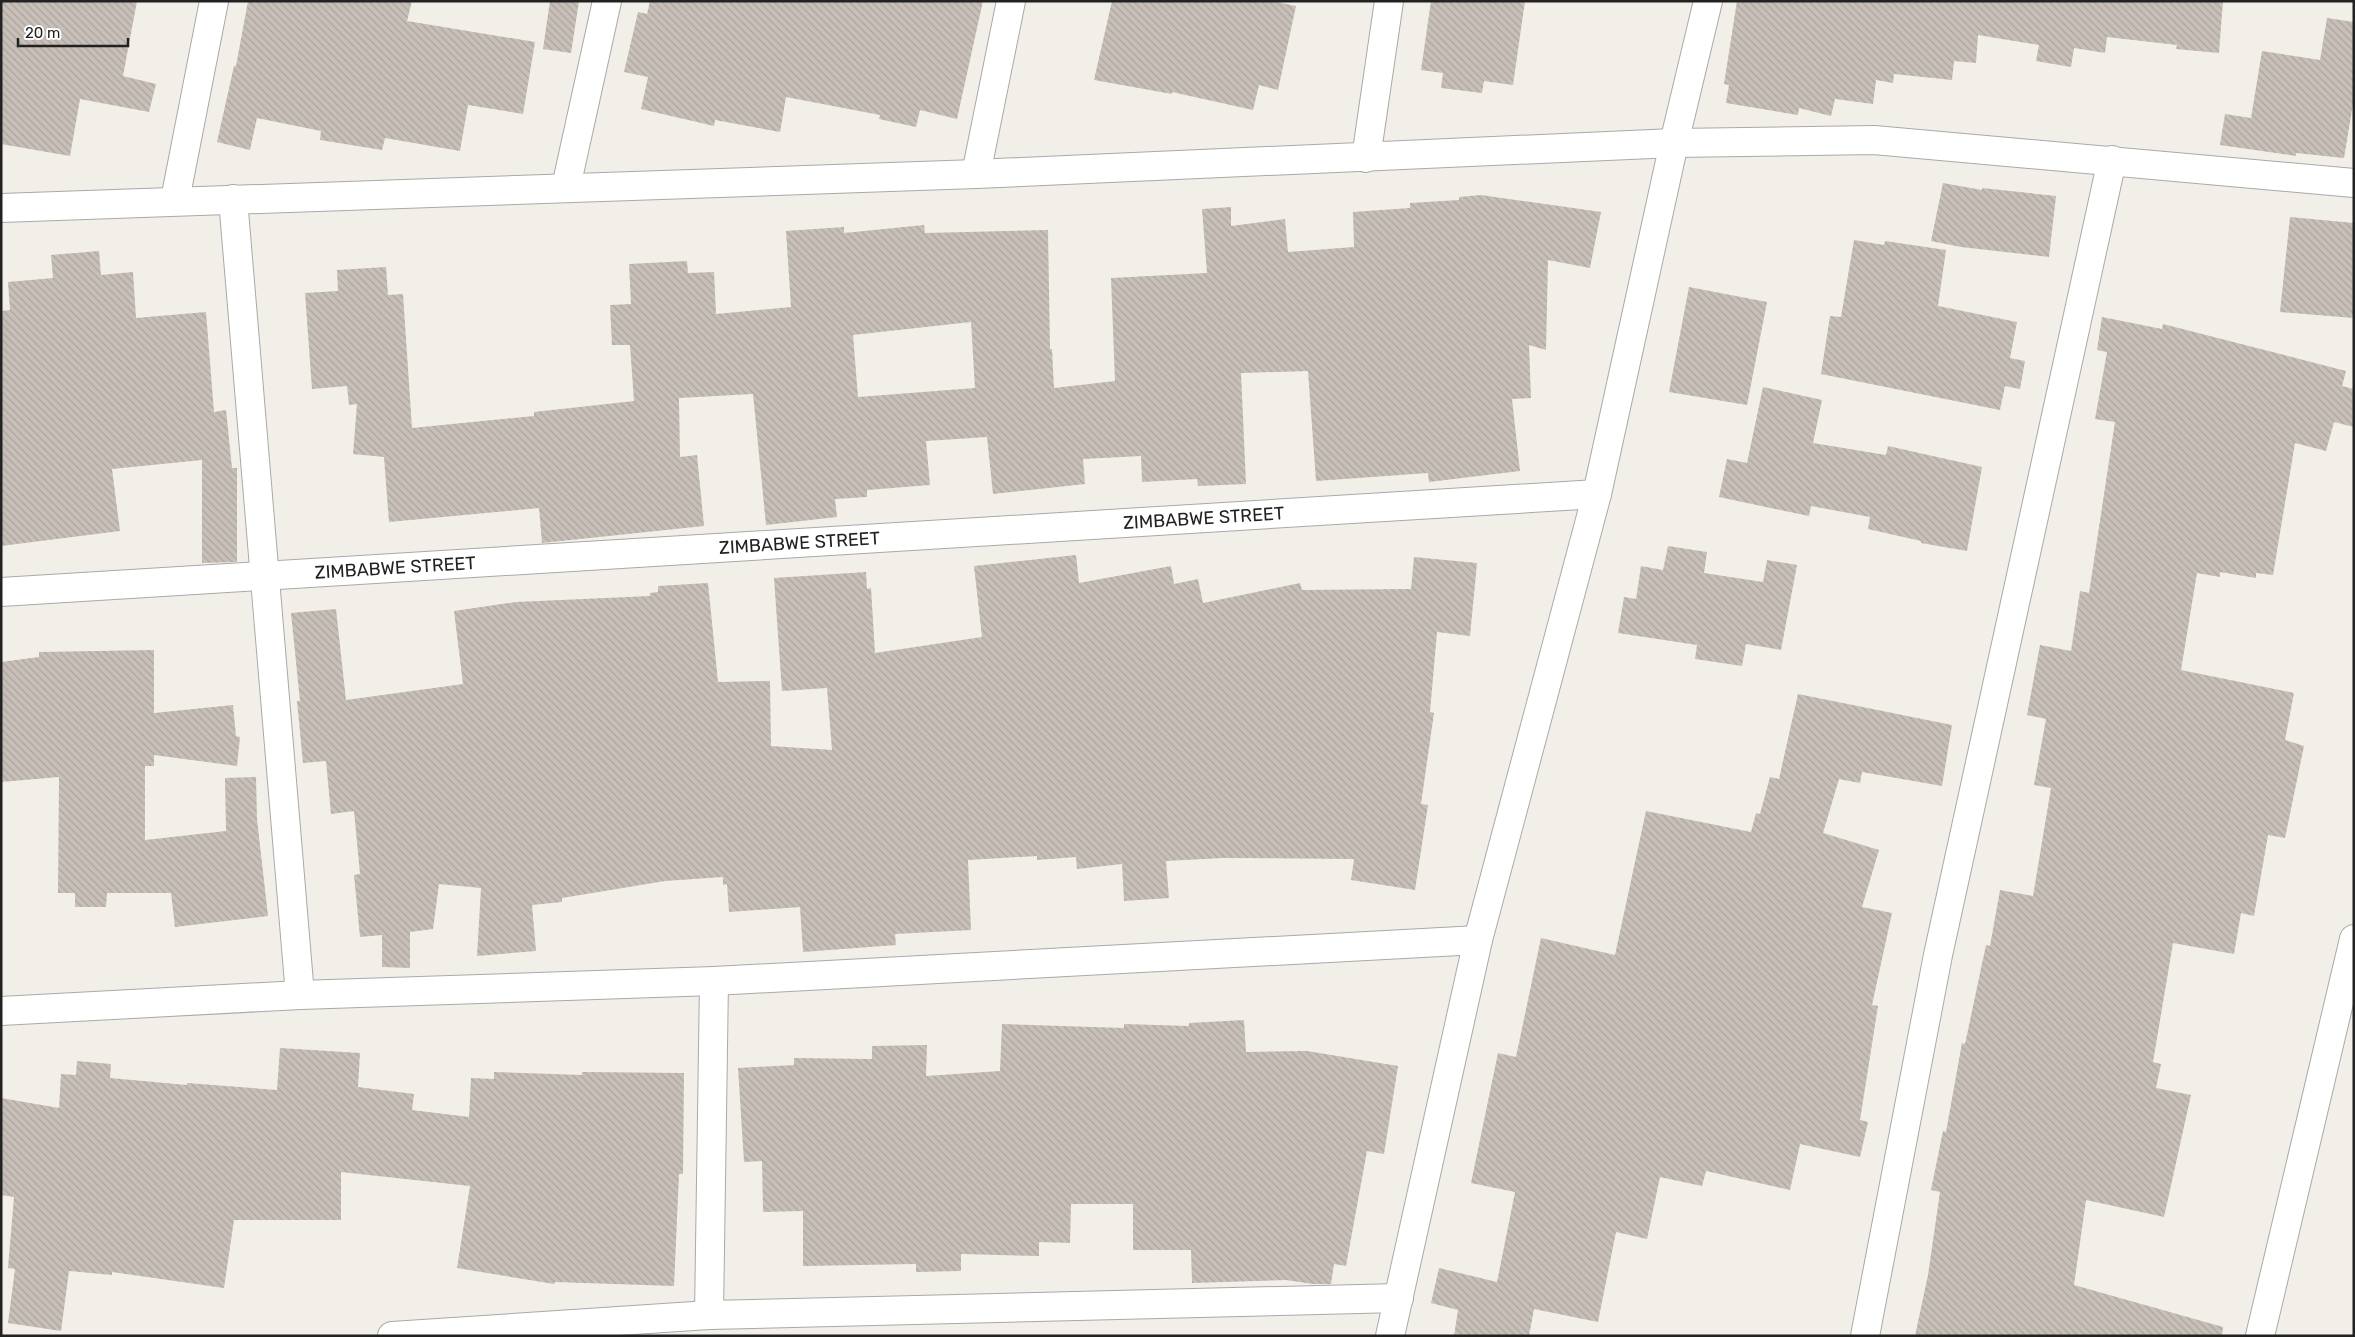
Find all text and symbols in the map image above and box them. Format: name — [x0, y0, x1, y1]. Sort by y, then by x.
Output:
scale bar — [18, 15, 128, 47]
text: 20 m — [25, 24, 60, 42]
street label: ZIMBABWE STREET — [1123, 502, 1285, 534]
street label: ZIMBABWE STREET — [718, 527, 881, 559]
street label: ZIMBABWE STREET — [314, 552, 476, 584]

